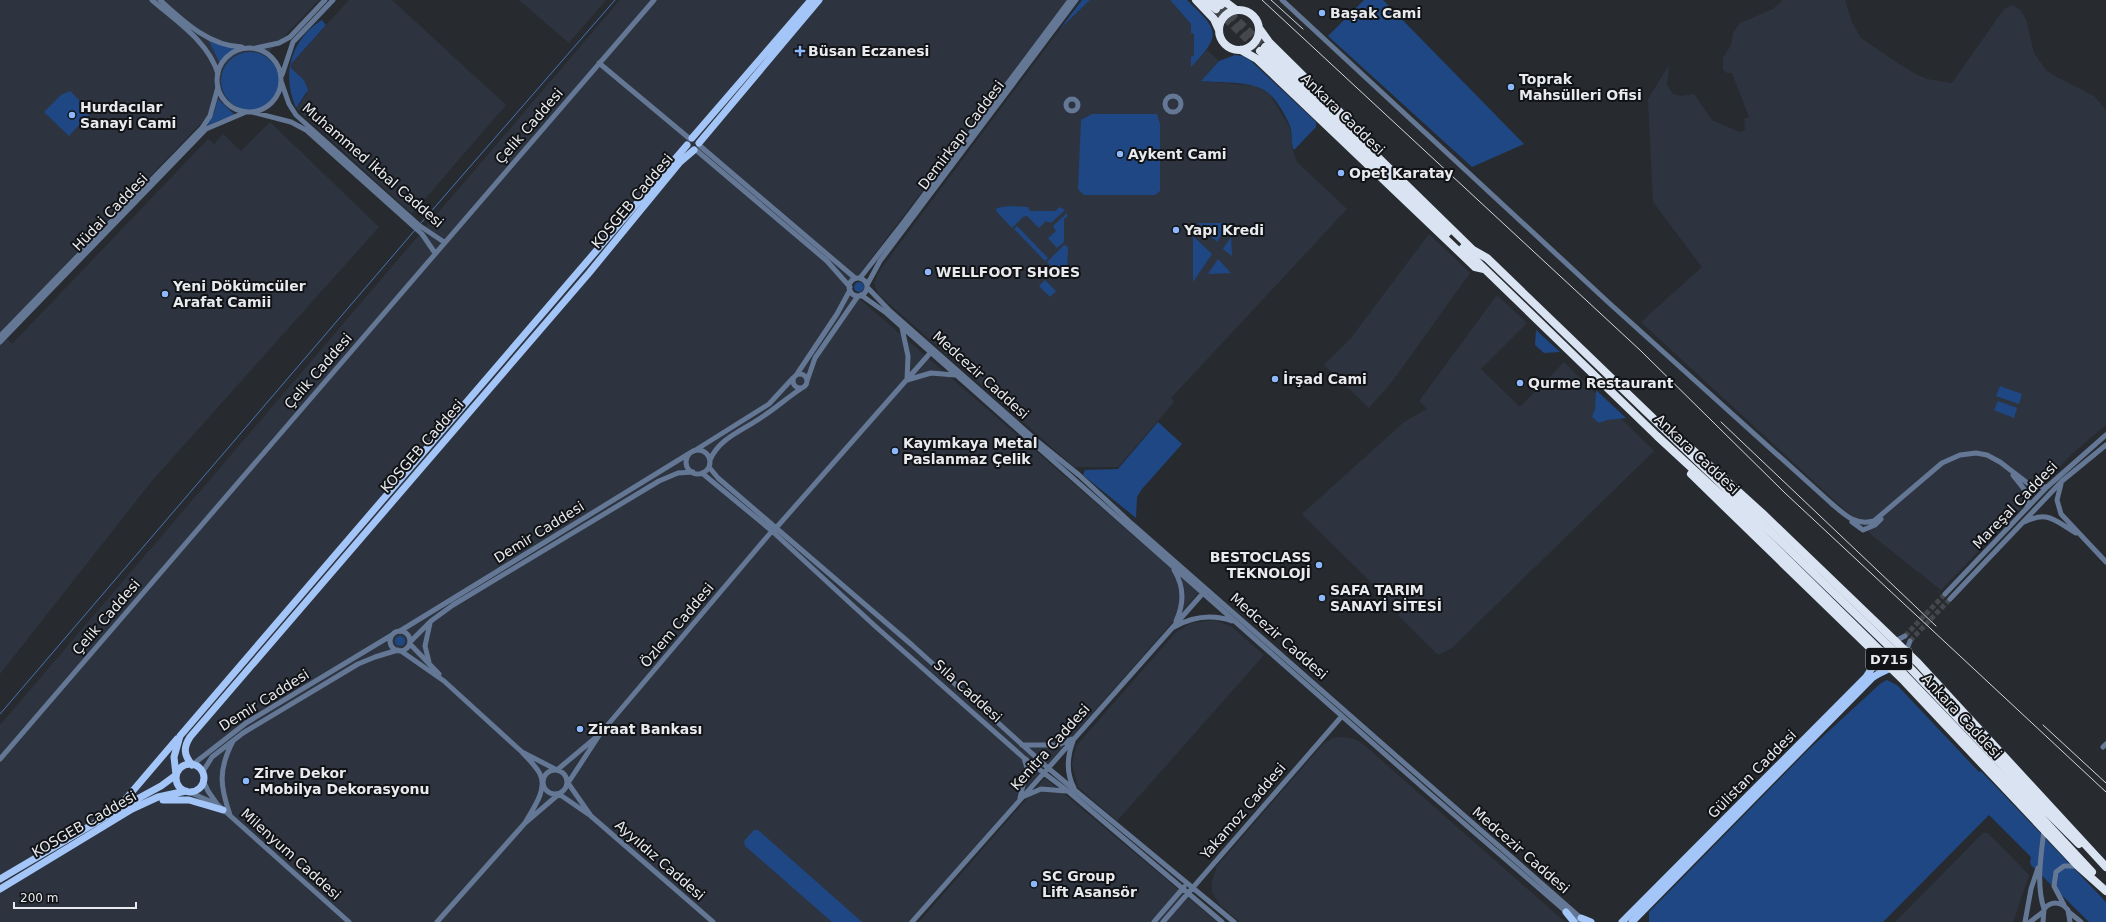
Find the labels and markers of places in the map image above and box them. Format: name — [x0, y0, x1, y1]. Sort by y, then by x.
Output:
place label: Başak Cami — [1330, 5, 1421, 21]
marker: Başak Cami — [1317, 8, 1327, 18]
place label: Büsan Eczanesi — [808, 43, 929, 59]
marker: Büsan Eczanesi — [795, 46, 805, 56]
place label: Toprak Mahsülleri Ofisi — [1519, 71, 1642, 103]
marker: Toprak Mahsülleri Ofisi — [1506, 82, 1516, 92]
place label: Hurdacılar Sanayi Cami — [80, 99, 176, 131]
marker: Hurdacılar Sanayi Cami — [67, 110, 77, 120]
place label: Aykent Cami — [1128, 146, 1227, 162]
marker: Aykent Cami — [1115, 149, 1125, 159]
place label: Opet Karatay — [1349, 165, 1453, 181]
marker: Opet Karatay — [1336, 168, 1346, 178]
place label: Yapı Kredi — [1183, 222, 1264, 238]
marker: Yapı Kredi — [1171, 225, 1181, 235]
place label: WELLFOOT SHOES — [936, 264, 1080, 280]
marker: WELLFOOT SHOES — [923, 267, 933, 277]
place label: Yeni Dökümcüler Arafat Camii — [172, 278, 306, 310]
marker: Yeni Dökümcüler Arafat Camii — [160, 289, 170, 299]
place label: İrşad Cami — [1283, 371, 1367, 387]
marker: İrşad Cami — [1270, 374, 1280, 384]
place label: Qurme Restaurant — [1528, 375, 1674, 391]
marker: Qurme Restaurant — [1515, 378, 1525, 388]
place label: Kayımkaya Metal Paslanmaz Çelik — [903, 435, 1038, 467]
marker: Kayımkaya Metal Paslanmaz Çelik — [890, 446, 900, 456]
place label: BESTOCLASS TEKNOLOJİ — [1210, 549, 1311, 581]
marker: BESTOCLASS TEKNOLOJİ — [1314, 560, 1324, 570]
place label: SAFA TARIM SANAYİ SİTESİ — [1330, 582, 1442, 614]
marker: SAFA TARIM SANAYİ SİTESİ — [1317, 593, 1327, 603]
place label: Ziraat Bankası — [588, 721, 702, 737]
marker: Ziraat Bankası — [575, 724, 585, 734]
place label: Zirve Dekor -Mobilya Dekorasyonu — [254, 765, 429, 797]
marker: Zirve Dekor -Mobilya Dekorasyonu — [241, 776, 251, 786]
place label: SC Group Lift Asansör — [1042, 868, 1137, 900]
marker: SC Group Lift Asansör — [1029, 879, 1039, 889]

